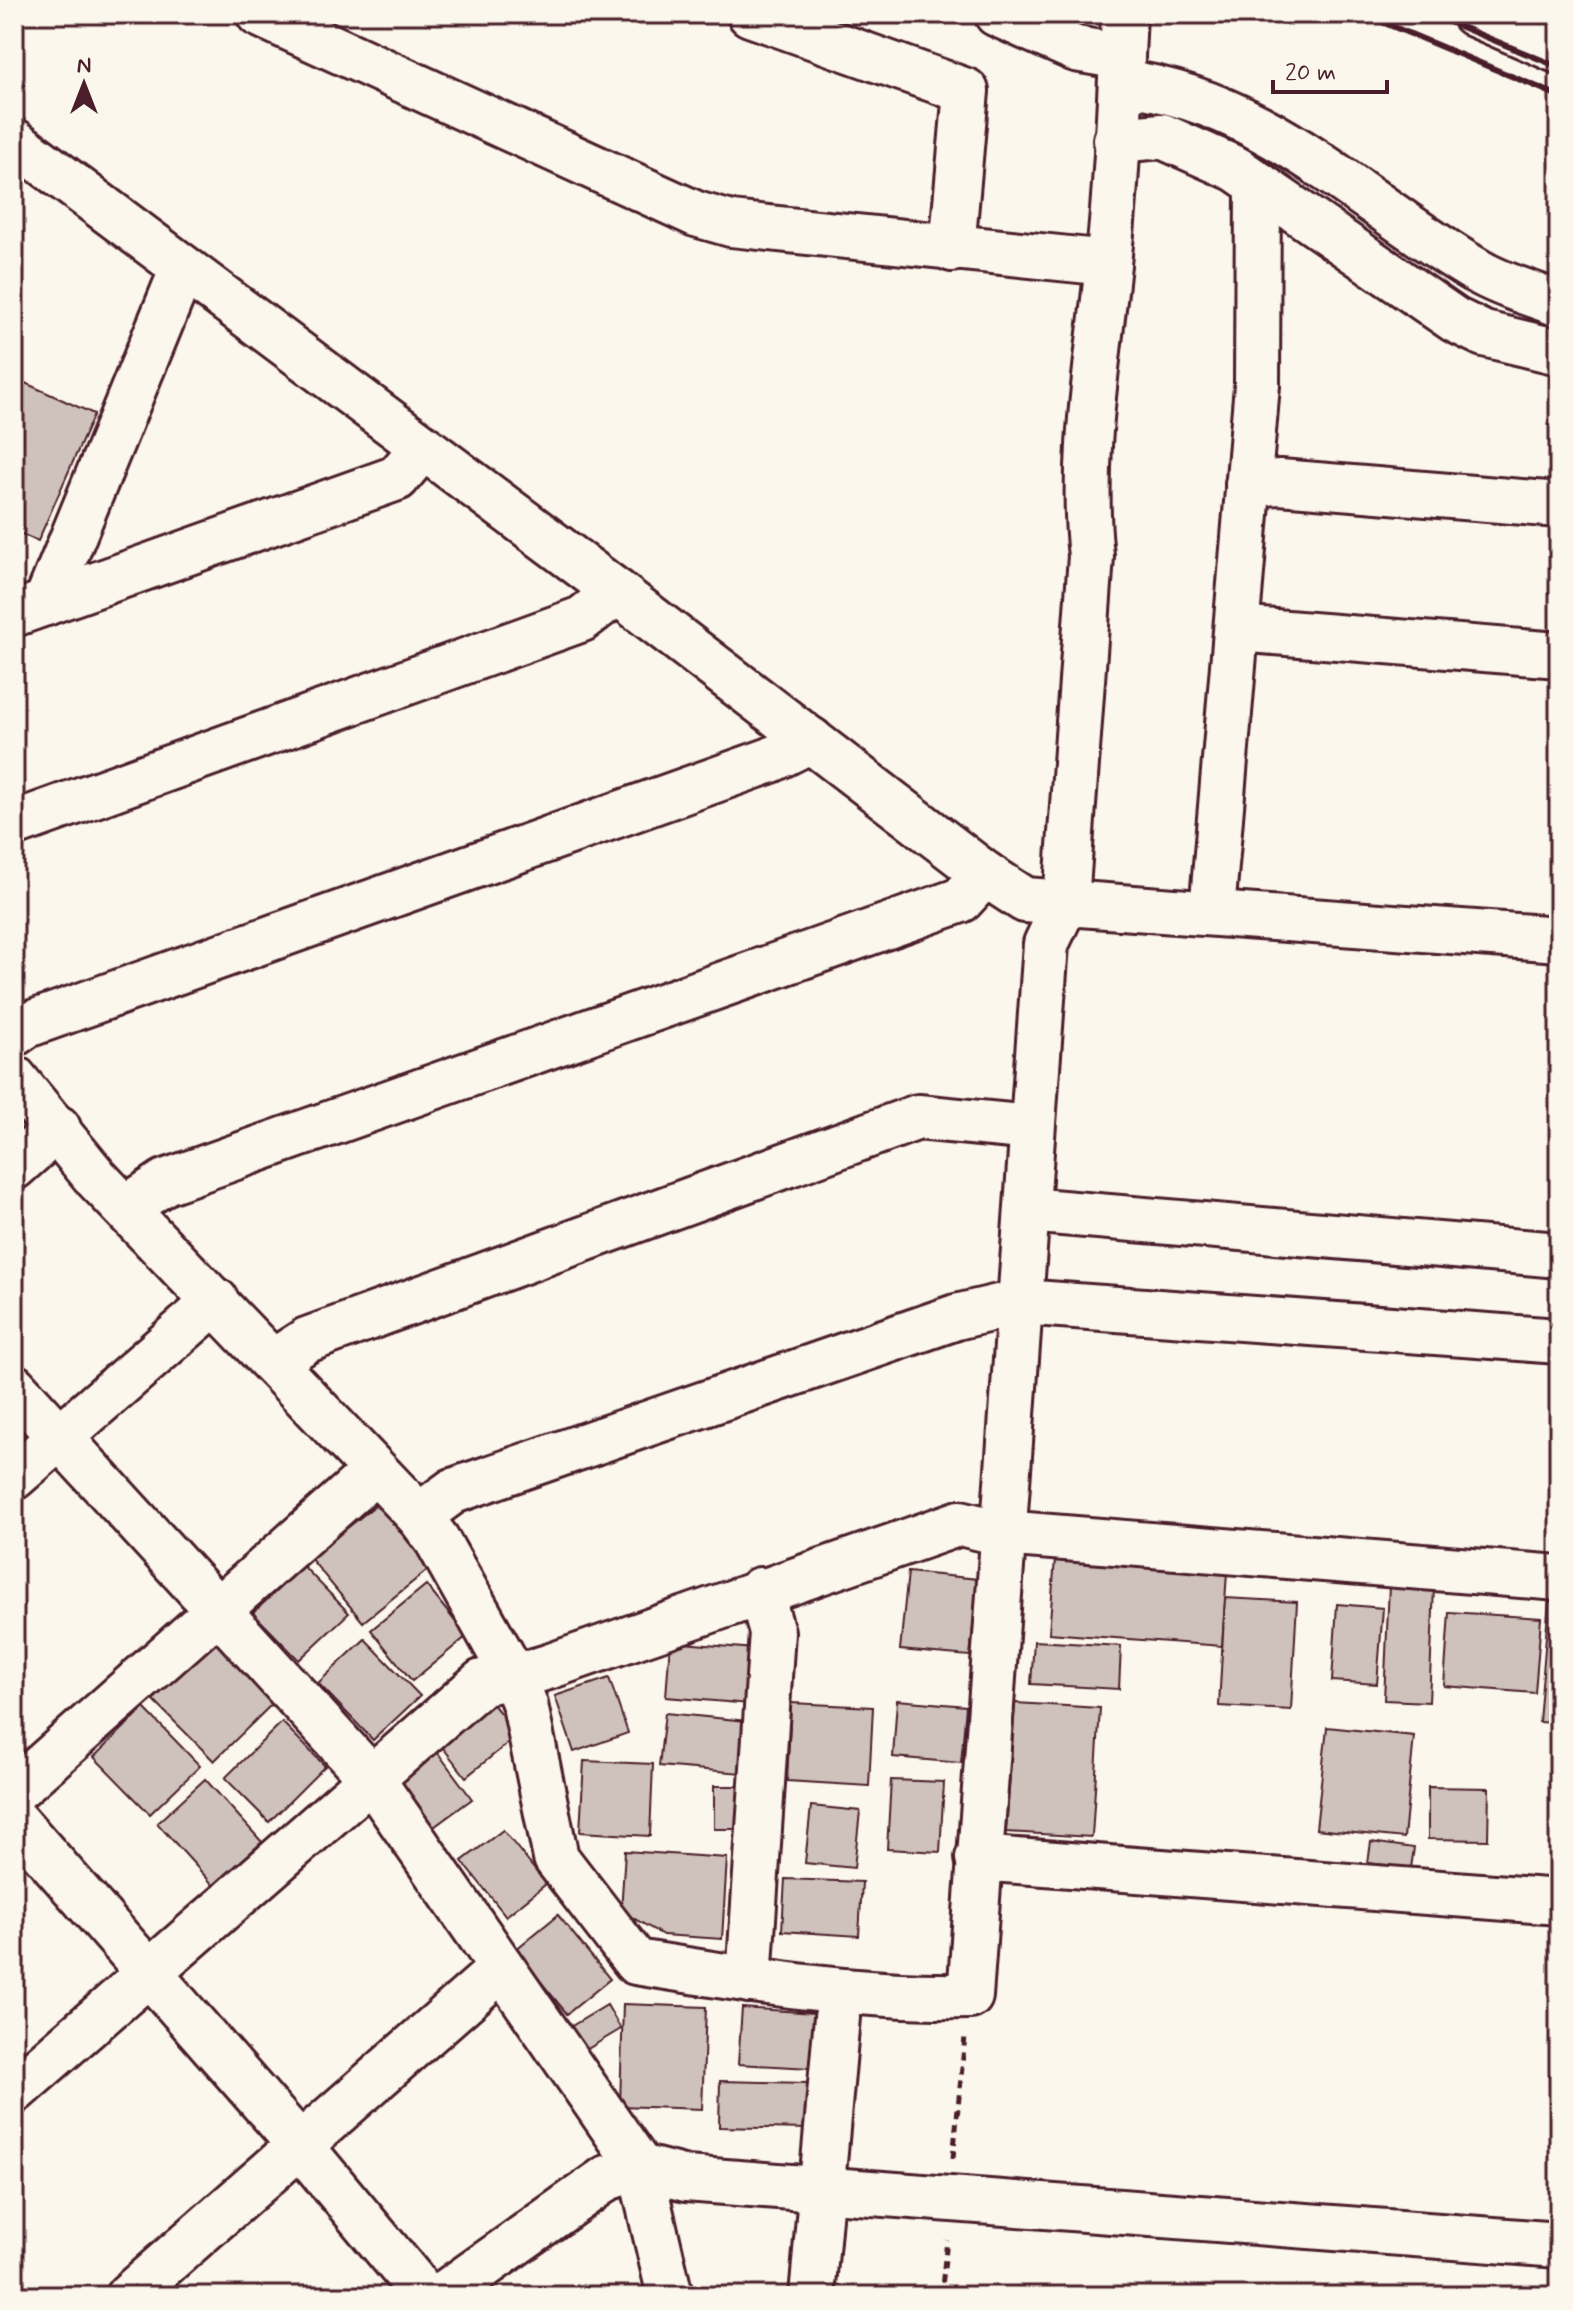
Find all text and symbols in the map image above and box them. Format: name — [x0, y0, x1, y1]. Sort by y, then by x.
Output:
north arrow — [44, 44, 124, 124]
scale bar — [1273, 44, 1387, 94]
text: N — [77, 52, 91, 80]
text: 20 m — [1285, 58, 1336, 89]

